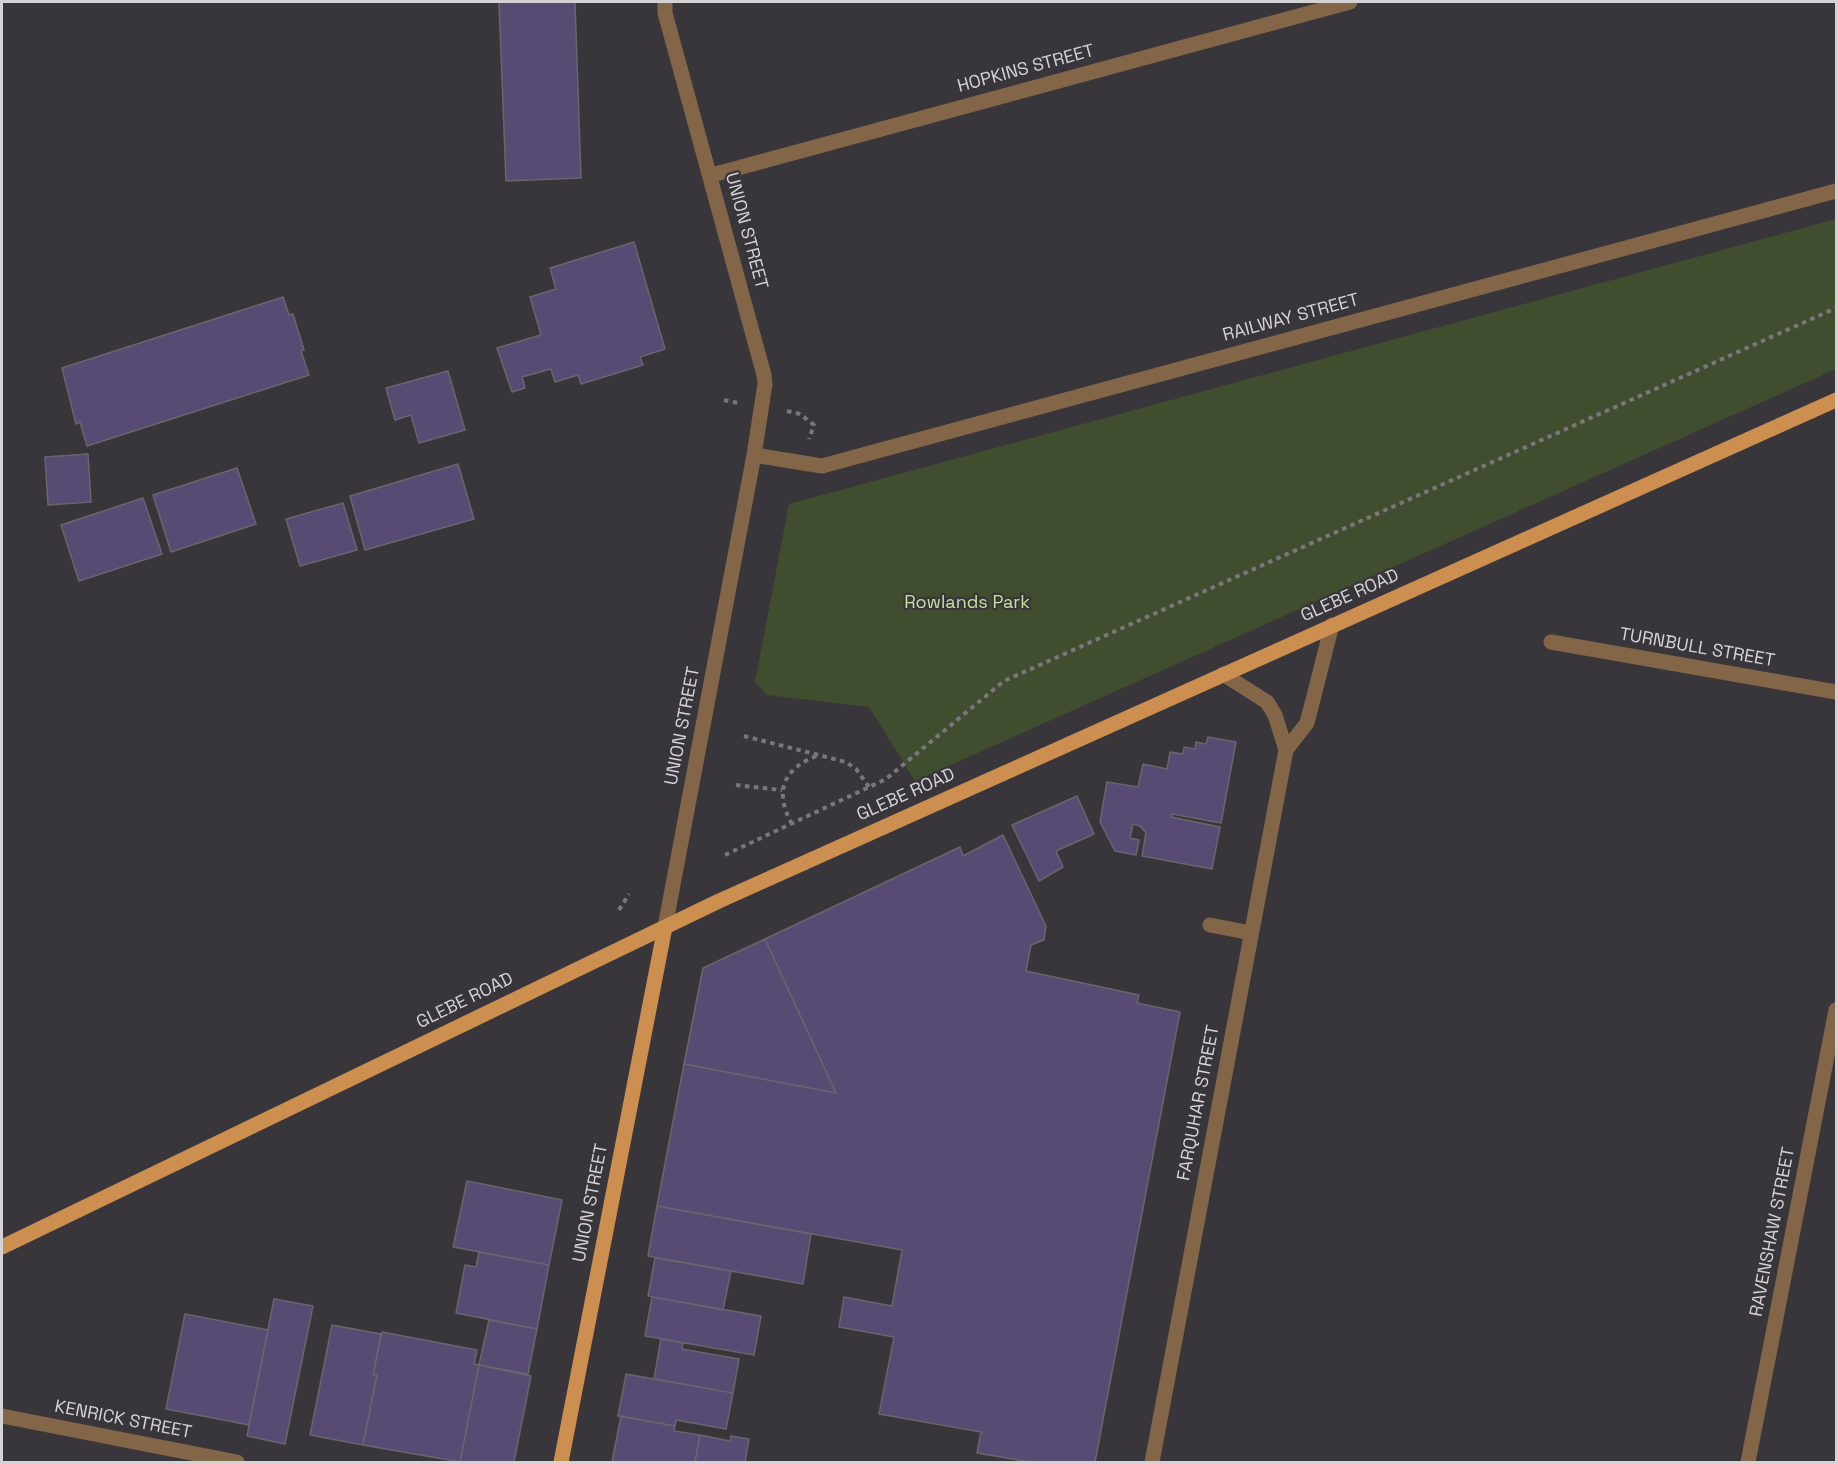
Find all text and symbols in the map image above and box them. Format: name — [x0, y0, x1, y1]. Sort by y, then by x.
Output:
street label: HOPKINS STREET — [955, 40, 1097, 98]
street label: UNION STREET — [720, 170, 772, 292]
street label: RAILWAY STREET — [1220, 289, 1362, 347]
street label: GLEBE ROAD — [1298, 565, 1402, 627]
park label: Rowlands Park — [904, 592, 1030, 614]
street label: TURNBULL STREET — [1618, 624, 1776, 672]
street label: UNION STREET — [661, 665, 705, 787]
street label: GLEBE ROAD — [854, 764, 958, 826]
street label: GLEBE ROAD — [413, 968, 517, 1034]
street label: FARQUHAR STREET — [1173, 1023, 1225, 1183]
street label: UNION STREET — [569, 1142, 613, 1264]
street label: RAVENSHAW STREET — [1746, 1145, 1800, 1319]
street label: KENRICK STREET — [53, 1396, 193, 1444]

